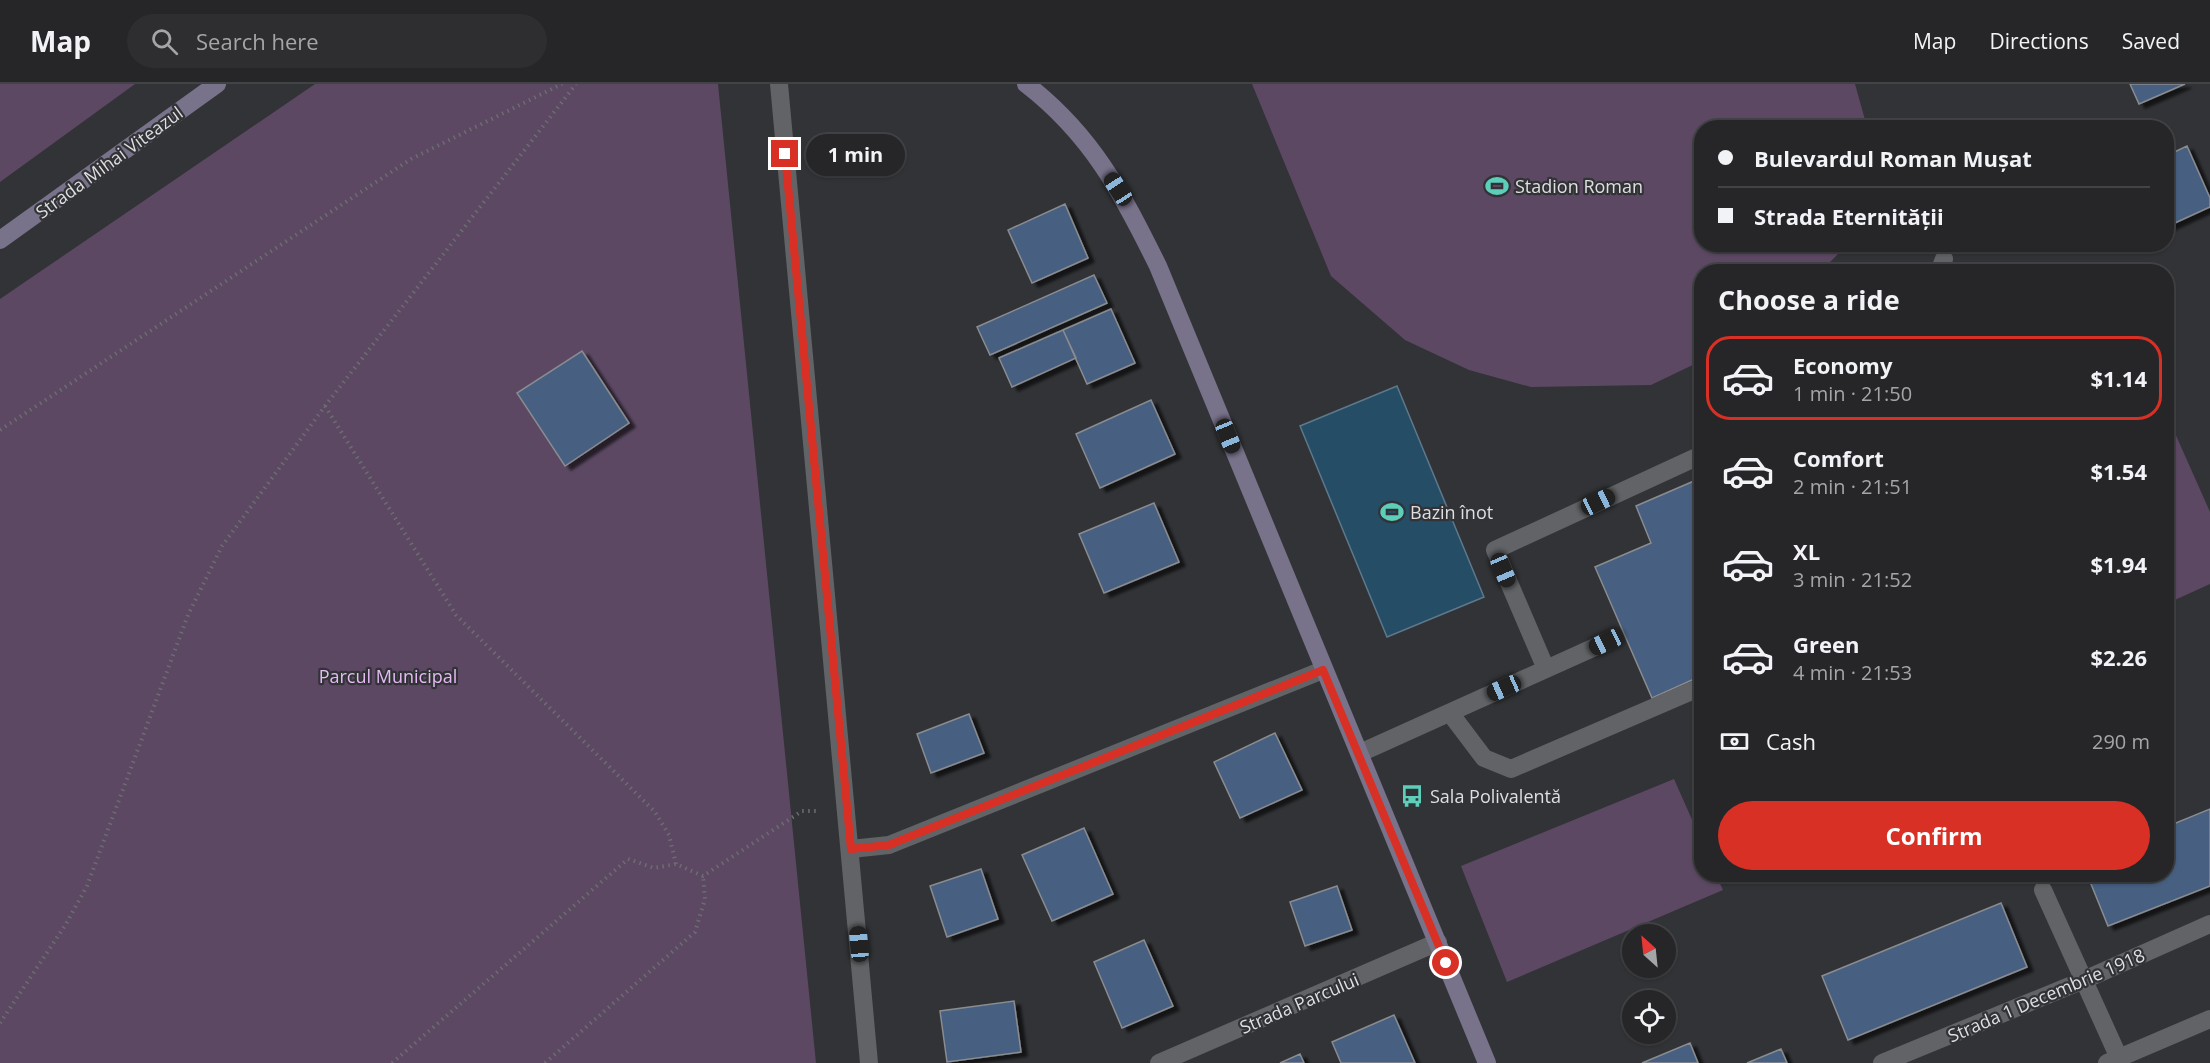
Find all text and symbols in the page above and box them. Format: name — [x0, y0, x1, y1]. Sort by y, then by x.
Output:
search box — [127, 14, 547, 68]
text: Map — [30, 22, 91, 60]
icon: search — [148, 25, 181, 58]
text: Search here — [196, 26, 319, 56]
text: Map — [1913, 27, 1956, 55]
text: Directions — [1989, 27, 2089, 55]
text: Saved — [2122, 27, 2180, 55]
street label: Strada Mihai Viteazul — [31, 101, 187, 223]
callout: 1 min — [806, 133, 905, 175]
route end — [771, 140, 798, 167]
text: 1 min — [828, 141, 883, 168]
text: Bulevardul Roman Mușat — [1754, 143, 2032, 173]
car — [1101, 169, 1135, 209]
sports icon: Stadion Roman — [1484, 173, 1510, 199]
place label: Stadion Roman — [1515, 174, 1643, 198]
text: Strada Eternității — [1754, 201, 1944, 231]
text: Choose a ride — [1718, 281, 1900, 318]
text: Economy — [1793, 350, 1892, 380]
icon: car — [1721, 351, 1775, 405]
text: $1.14 — [2090, 363, 2147, 393]
text: 1 min · 21:50 — [1793, 380, 1912, 407]
car — [1213, 416, 1243, 456]
text: Comfort — [1793, 443, 1884, 473]
icon: car — [1721, 444, 1775, 498]
text: $1.54 — [2090, 456, 2147, 486]
text: 2 min · 21:51 — [1793, 473, 1912, 500]
car — [1578, 486, 1618, 518]
sports icon: Bazin înot — [1379, 499, 1405, 525]
place label: Bazin înot — [1410, 500, 1493, 524]
text: XL — [1793, 536, 1820, 566]
icon: car — [1721, 537, 1775, 591]
text: $1.94 — [2090, 549, 2147, 579]
car — [1488, 550, 1518, 590]
text: 3 min · 21:52 — [1793, 566, 1912, 593]
car — [1586, 626, 1626, 658]
text: Green — [1793, 629, 1859, 659]
icon: car — [1721, 630, 1775, 684]
text: $2.26 — [2090, 642, 2147, 672]
text: 4 min · 21:53 — [1793, 659, 1912, 686]
park label: Parcul Municipal — [319, 664, 457, 688]
car — [1484, 672, 1524, 704]
icon: cash — [1718, 725, 1751, 758]
text: Cash — [1766, 726, 1816, 756]
text: 290 m — [2092, 728, 2150, 755]
bus stop icon: Sala Polivalentă — [1399, 783, 1425, 809]
place label: Sala Polivalentă — [1430, 784, 1561, 808]
button: Confirm — [1718, 801, 2150, 870]
north arrow — [1622, 924, 1676, 978]
map controls — [1622, 924, 1676, 1044]
car — [848, 925, 870, 963]
street label: Strada 1 Decembrie 1918 — [1944, 943, 2148, 1047]
route start — [1432, 949, 1459, 976]
street label: Strada Parcului — [1236, 967, 1362, 1039]
button: locate — [1622, 990, 1676, 1044]

